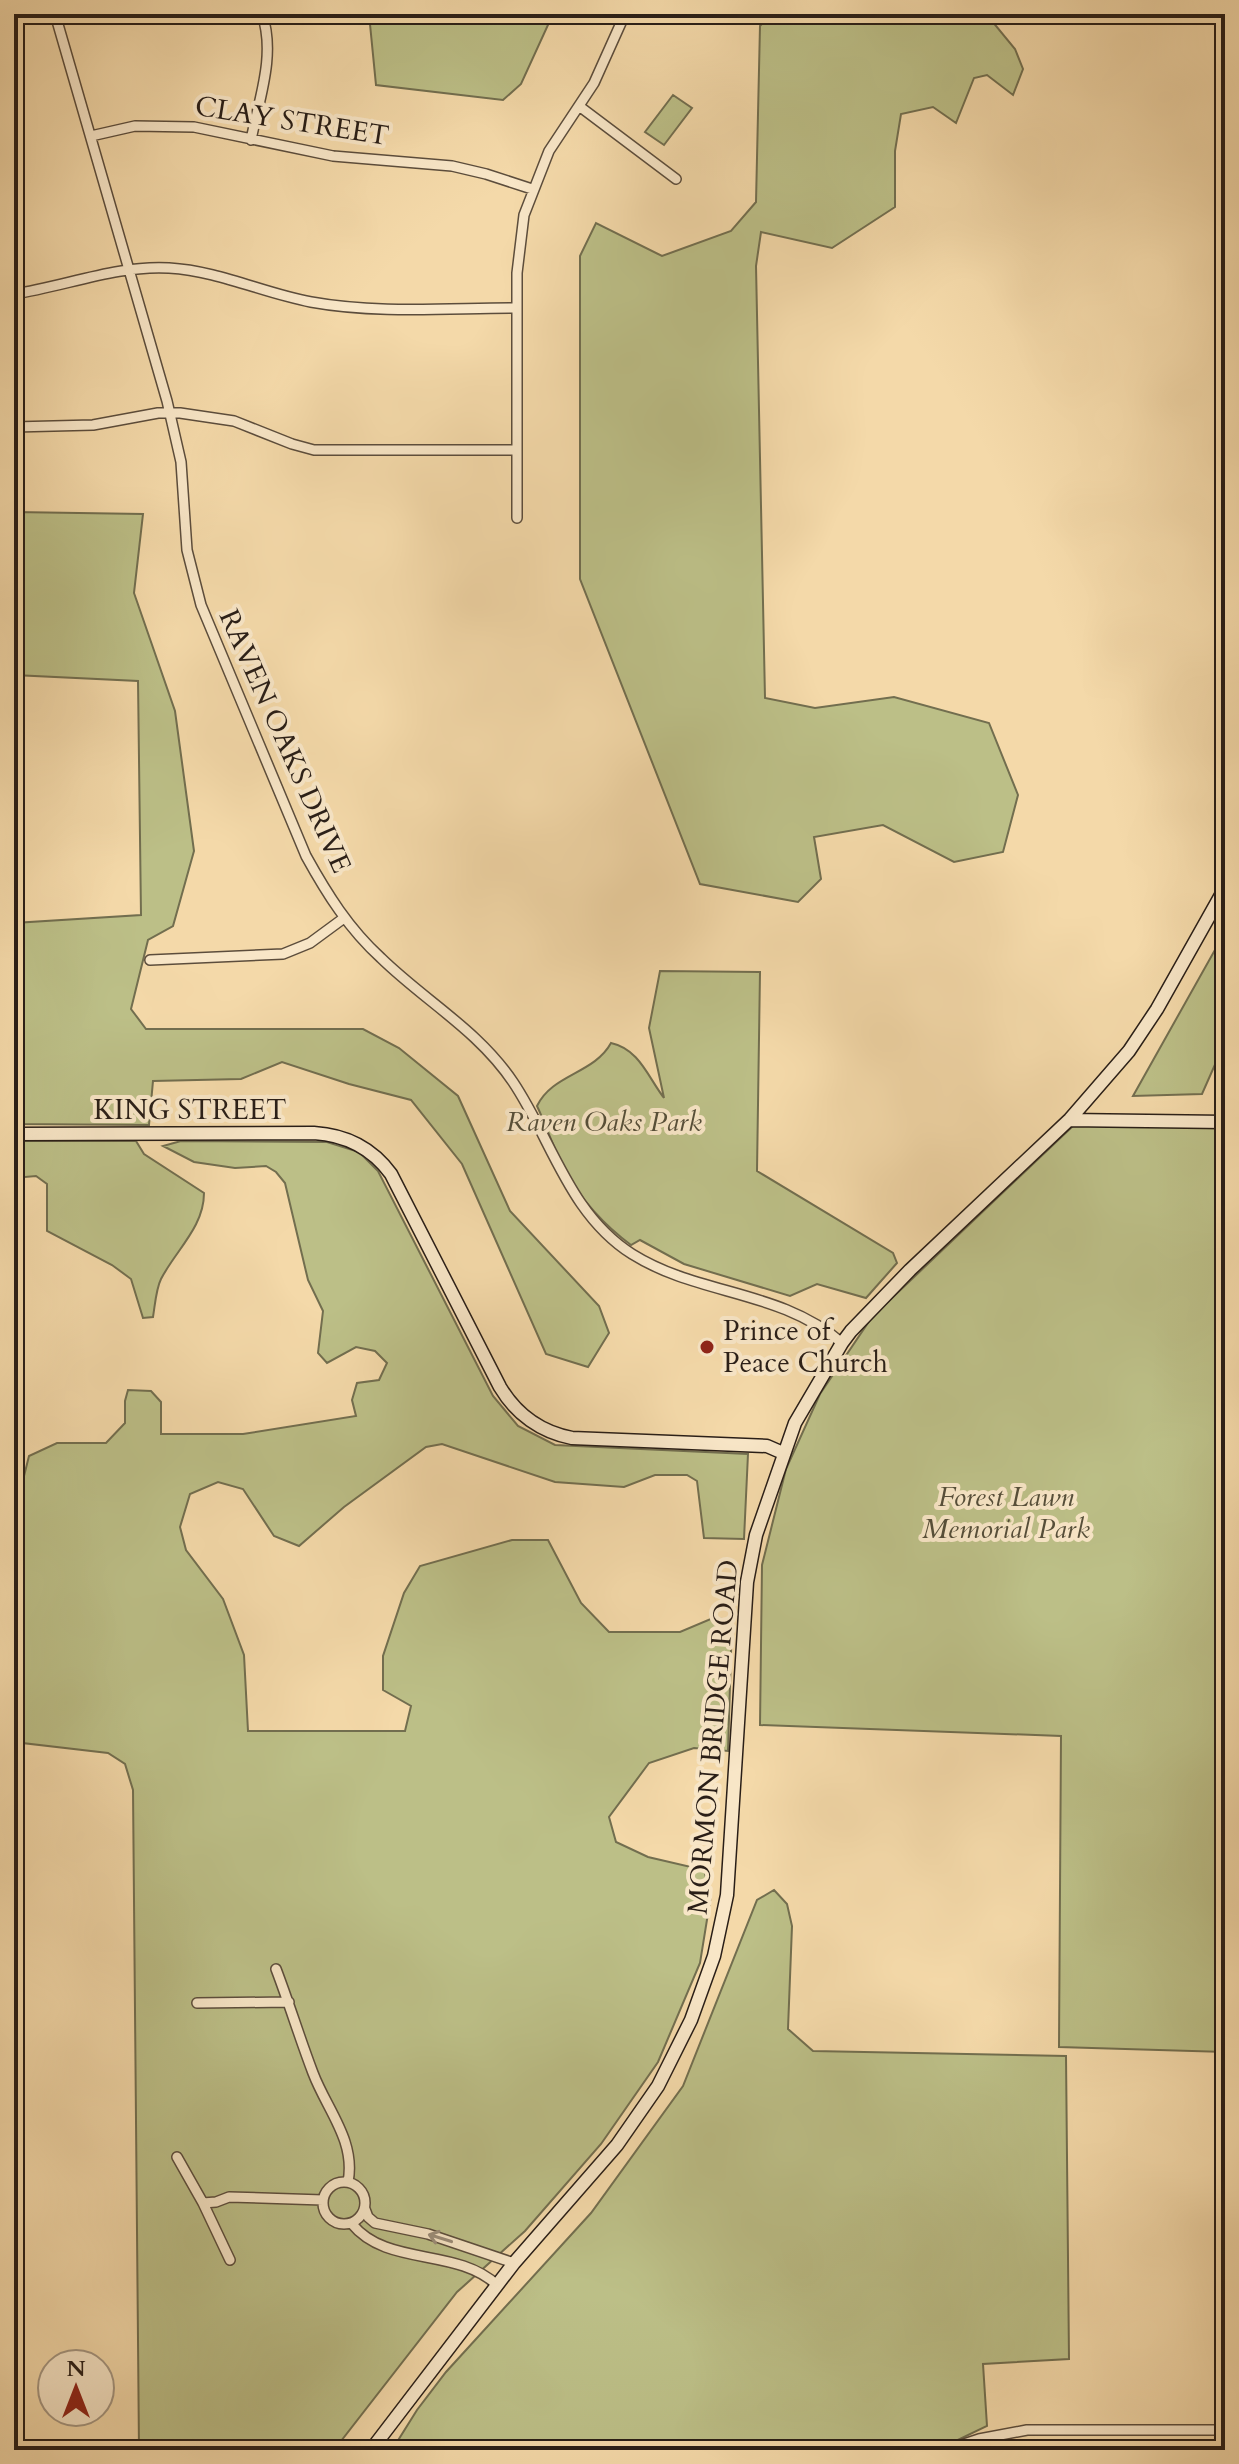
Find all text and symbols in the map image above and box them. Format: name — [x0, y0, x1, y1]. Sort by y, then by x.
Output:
street label: CLAY STREET — [192, 87, 392, 155]
street label: RAVEN OAKS DRIVE — [210, 603, 360, 879]
street label: KING STREET — [93, 1091, 287, 1129]
park label: Raven Oaks Park — [506, 1103, 702, 1141]
place label: Prince of Peace Church — [723, 1312, 888, 1382]
marker: Prince of Peace Church — [698, 1338, 716, 1356]
park label: Forest Lawn Memorial Park — [922, 1478, 1090, 1548]
street label: MORMON BRIDGE ROAD — [679, 1558, 747, 1916]
one-way arrow — [428, 2230, 454, 2245]
north arrow — [36, 2348, 116, 2428]
text: N — [66, 2354, 86, 2384]

